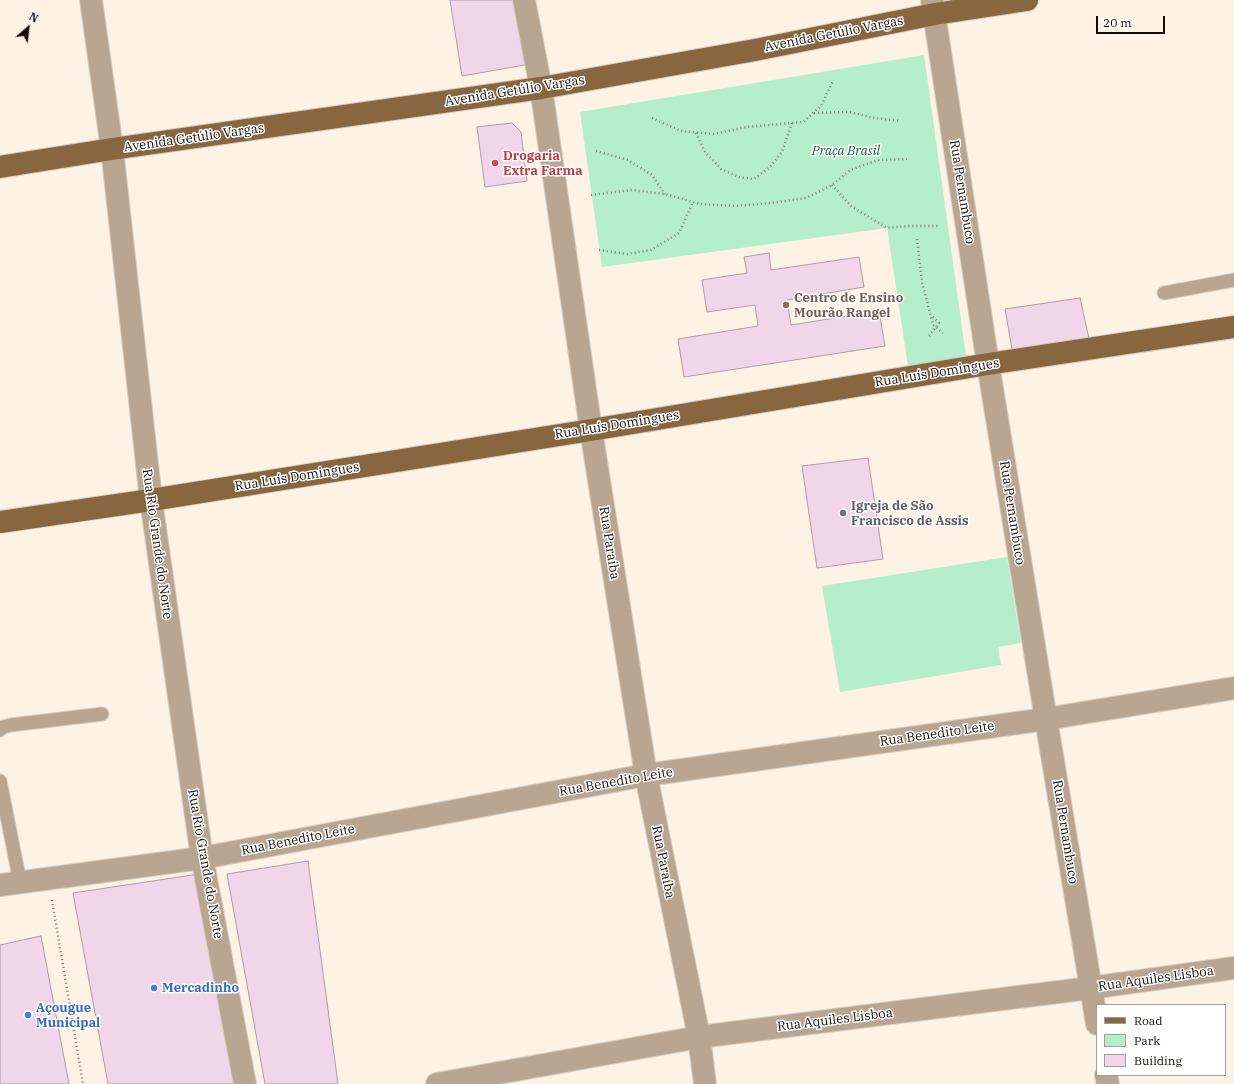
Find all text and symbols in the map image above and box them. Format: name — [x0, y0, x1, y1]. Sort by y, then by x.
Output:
north arrow — [8, 8, 48, 48]
scale bar — [1098, 8, 1167, 34]
text: N — [26, 9, 41, 26]
street label: Avenida Getúlio Vargas — [763, 13, 905, 55]
text: 20 m — [1103, 15, 1132, 30]
street label: Avenida Getúlio Vargas — [444, 72, 586, 110]
street label: Avenida Getúlio Vargas — [123, 120, 265, 156]
street label: Rua Pernambuco — [946, 139, 978, 245]
park label: Praça Brasil — [812, 143, 880, 159]
place label: Drogaria Extra Farma — [503, 148, 583, 179]
marker: Drogaria Extra Farma — [490, 158, 500, 168]
place label: Centro de Ensino Mourão Rangel — [794, 290, 903, 321]
marker: Centro de Ensino Mourão Rangel — [781, 300, 791, 310]
street label: Rua Luís Domingues — [874, 355, 1000, 391]
street label: Rua Luís Domingues — [554, 407, 680, 443]
street label: Rua Luís Domingues — [234, 459, 360, 495]
street label: Rua Pernambuco — [996, 460, 1028, 566]
street label: Rua Rio Grande do Norte — [139, 468, 175, 620]
place label: Igreja de São Francisco de Assis — [851, 498, 969, 529]
street label: Rua Paraíba — [596, 505, 622, 581]
marker: Igreja de São Francisco de Assis — [838, 508, 848, 518]
street label: Rua Benedito Leite — [879, 718, 995, 750]
street label: Rua Benedito Leite — [558, 764, 674, 800]
street label: Rua Pernambuco — [1049, 779, 1081, 885]
street label: Rua Rio Grande do Norte — [184, 788, 226, 940]
street label: Rua Benedito Leite — [240, 821, 356, 859]
street label: Rua Paraíba — [648, 824, 678, 900]
street label: Rua Aquiles Lisboa — [1097, 963, 1215, 995]
place label: Mercadinho — [162, 980, 239, 996]
marker: Mercadinho — [149, 983, 159, 993]
place label: Açougue Municipal — [36, 1000, 100, 1031]
legend — [1096, 1004, 1226, 1076]
street label: Rua Aquiles Lisboa — [776, 1005, 894, 1035]
marker: Açougue Municipal — [23, 1010, 33, 1020]
text: Road — [1134, 1013, 1163, 1028]
text: Park — [1134, 1033, 1160, 1048]
text: Building — [1134, 1053, 1182, 1068]

